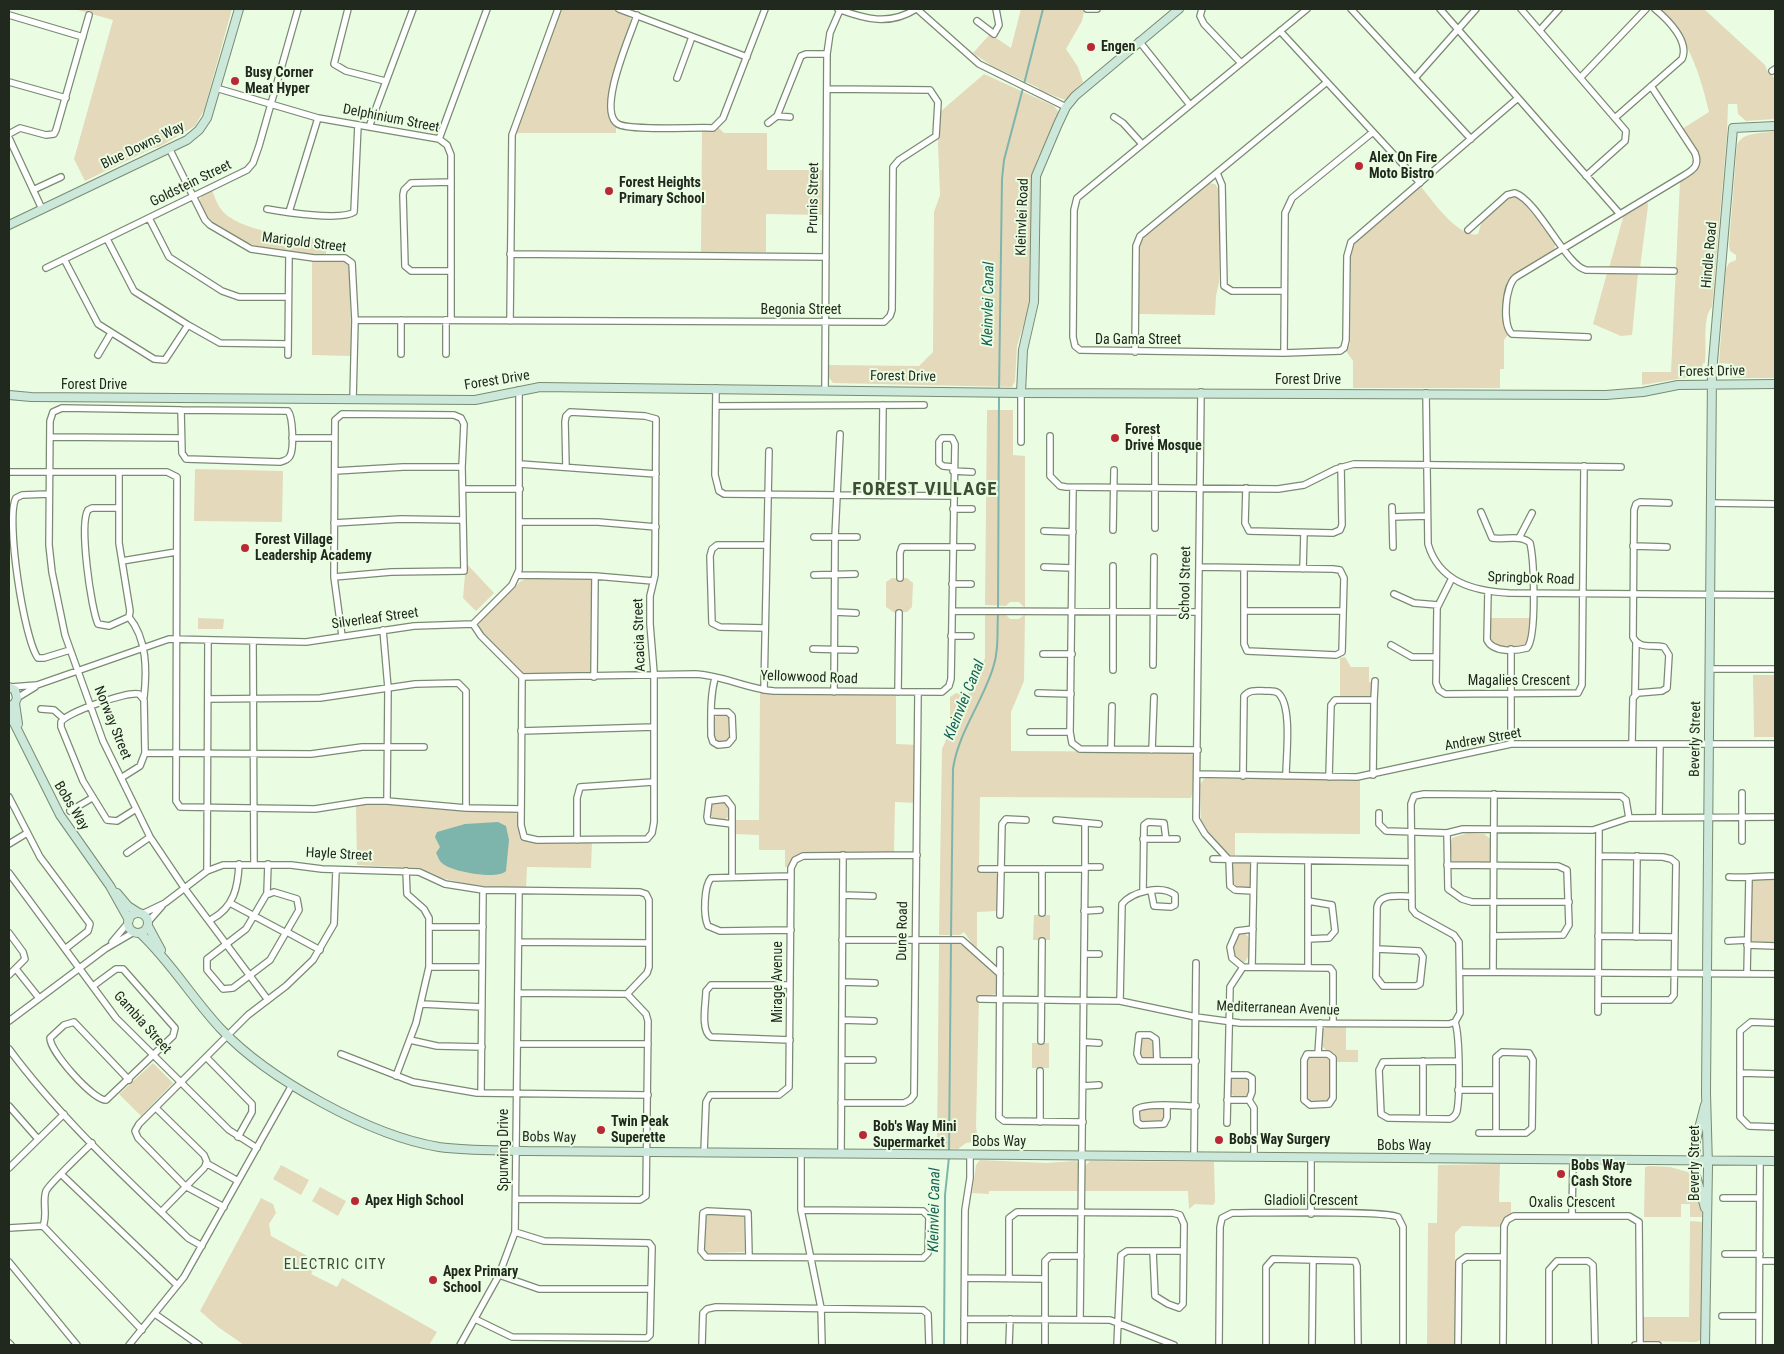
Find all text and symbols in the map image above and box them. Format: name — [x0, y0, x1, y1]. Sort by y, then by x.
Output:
place label: Engen — [1101, 39, 1135, 55]
marker: Engen — [1085, 41, 1097, 53]
place label: Busy Corner Meat Hyper — [245, 65, 313, 98]
marker: Busy Corner Meat Hyper — [229, 75, 241, 87]
street label: Delphinium Street — [341, 101, 441, 137]
street label: Blue Downs Way — [99, 119, 187, 173]
place label: Alex On Fire Moto Bistro — [1369, 150, 1437, 182]
street label: Goldstein Street — [148, 157, 234, 211]
marker: Alex On Fire Moto Bistro — [1353, 160, 1365, 172]
street label: Prunis Street — [805, 162, 823, 234]
place label: Forest Heights Primary School — [619, 175, 705, 208]
street label: Kleinvlei Road — [1013, 178, 1033, 256]
marker: Forest Heights Primary School — [603, 185, 615, 197]
street label: Hindle Road — [1699, 221, 1721, 289]
street label: Marigold Street — [261, 229, 347, 257]
water label: Kleinvlei Canal — [979, 262, 999, 346]
street label: Begonia Street — [761, 302, 841, 318]
street label: Da Gama Street — [1095, 332, 1181, 348]
street label: Forest Drive — [1679, 363, 1745, 381]
street label: Forest Drive — [463, 368, 531, 394]
street label: Forest Drive — [870, 368, 936, 386]
street label: Forest Drive — [1275, 372, 1341, 388]
street label: Forest Drive — [61, 377, 127, 393]
place label: Forest Drive Mosque — [1125, 422, 1202, 454]
marker: Forest Drive Mosque — [1109, 432, 1121, 444]
district label: FOREST VILLAGE — [851, 479, 999, 501]
place label: Forest Village Leadership Academy — [255, 532, 372, 564]
marker: Forest Village Leadership Academy — [239, 542, 251, 554]
street label: School Street — [1177, 546, 1195, 620]
street label: Springbok Road — [1487, 569, 1575, 589]
street label: Acacia Street — [630, 598, 650, 672]
street label: Silverleaf Street — [331, 605, 419, 633]
water label: Kleinvlei Canal — [941, 658, 989, 742]
street label: Yellowwood Road — [760, 668, 858, 688]
street label: Magalies Crescent — [1468, 673, 1570, 689]
street label: Norway Street — [90, 684, 134, 762]
street label: Beverly Street — [1687, 701, 1705, 777]
street label: Andrew Street — [1443, 725, 1523, 755]
street label: Bobs Way — [50, 779, 92, 833]
street label: Hayle Street — [305, 845, 373, 865]
street label: Dune Road — [894, 901, 912, 961]
street label: Mirage Avenue — [770, 941, 786, 1023]
street label: Gambia Street — [110, 988, 174, 1058]
street label: Mediterranean Avenue — [1216, 998, 1340, 1020]
street label: Spurwing Drive — [496, 1109, 512, 1191]
place label: Twin Peak Superette — [611, 1114, 669, 1146]
place label: Bob's Way Mini Supermarket — [873, 1119, 957, 1152]
marker: Twin Peak Superette — [595, 1124, 607, 1136]
street label: Beverly Street — [1687, 1125, 1703, 1201]
street label: Bobs Way — [522, 1129, 576, 1147]
marker: Bob's Way Mini Supermarket — [857, 1129, 869, 1141]
place label: Bobs Way Surgery — [1229, 1132, 1330, 1148]
street label: Bobs Way — [972, 1134, 1026, 1150]
marker: Bobs Way Surgery — [1213, 1134, 1225, 1146]
street label: Bobs Way — [1377, 1138, 1431, 1154]
place label: Bobs Way Cash Store — [1571, 1158, 1632, 1190]
water label: Kleinvlei Canal — [925, 1168, 945, 1252]
marker: Bobs Way Cash Store — [1555, 1168, 1567, 1180]
place label: Apex High School — [365, 1193, 464, 1209]
street label: Gladioli Crescent — [1264, 1193, 1358, 1209]
marker: Apex High School — [349, 1195, 361, 1207]
street label: Oxalis Crescent — [1529, 1195, 1615, 1211]
district label: ELECTRIC CITY — [282, 1256, 388, 1274]
place label: Apex Primary School — [443, 1264, 518, 1296]
marker: Apex Primary School — [427, 1274, 439, 1286]

